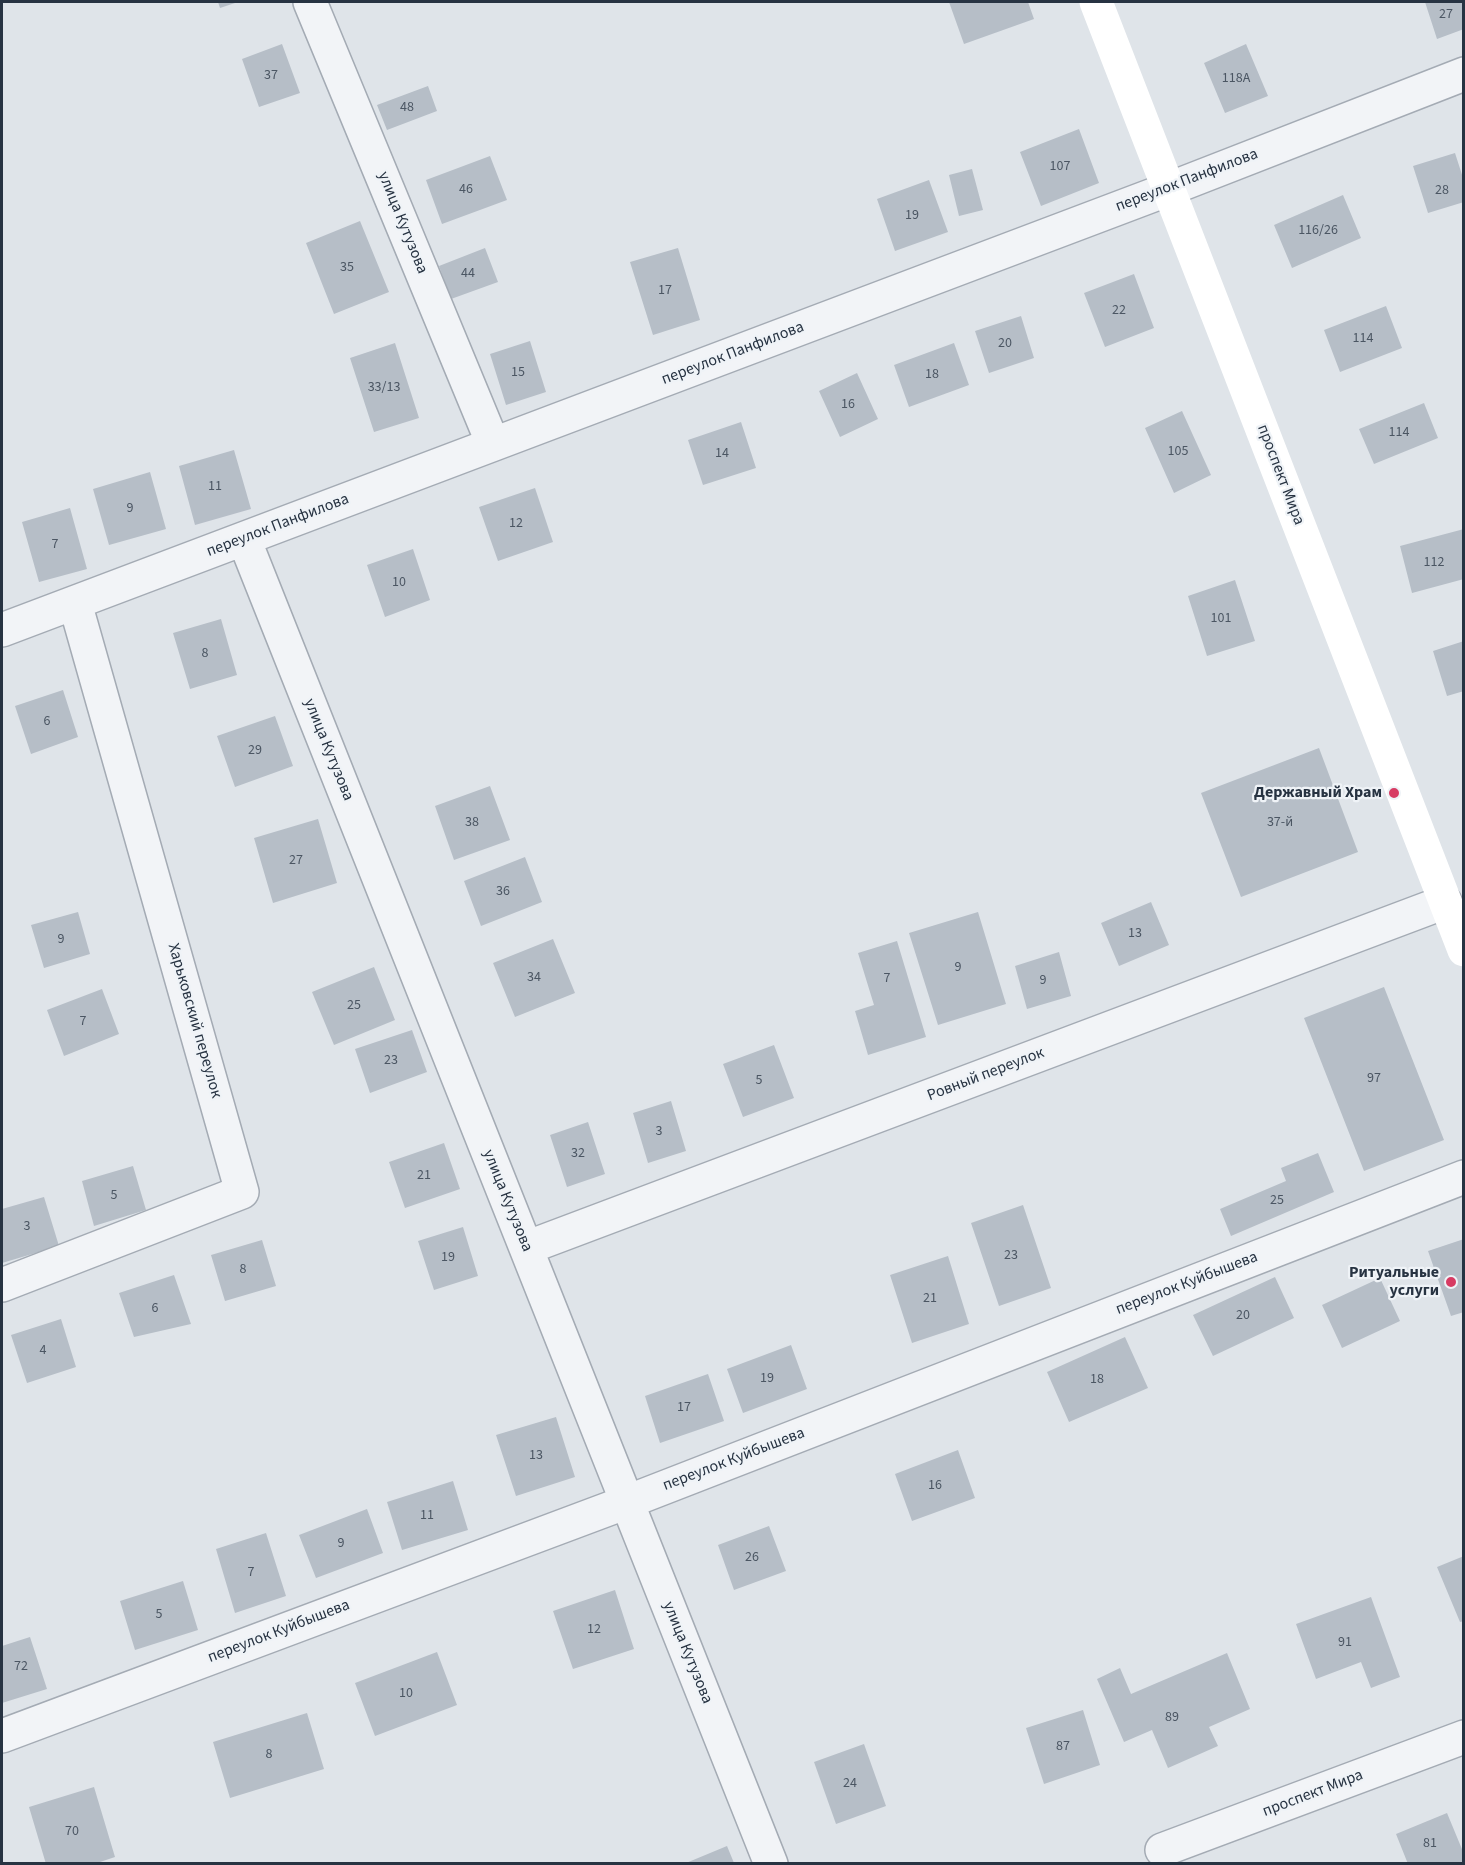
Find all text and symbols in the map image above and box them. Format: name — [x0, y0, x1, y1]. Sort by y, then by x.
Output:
house number: 27 — [1439, 7, 1453, 23]
house number: 37 — [264, 68, 278, 84]
house number: 118А — [1222, 71, 1250, 87]
house number: 48 — [400, 100, 414, 116]
street label: переулок Панфилова — [1113, 145, 1261, 217]
house number: 107 — [1050, 159, 1070, 175]
street label: улица Кутузова — [373, 169, 431, 277]
house number: 46 — [459, 182, 473, 198]
house number: 28 — [1435, 183, 1449, 199]
house number: 19 — [905, 208, 919, 224]
house number: 116/26 — [1298, 223, 1338, 239]
house number: 35 — [340, 260, 354, 276]
house number: 44 — [461, 266, 475, 282]
house number: 17 — [658, 283, 672, 299]
house number: 22 — [1112, 303, 1126, 319]
street label: переулок Панфилова — [659, 318, 807, 390]
house number: 114 — [1353, 331, 1373, 347]
house number: 20 — [998, 336, 1012, 352]
house number: 15 — [511, 365, 525, 381]
house number: 18 — [925, 367, 939, 383]
house number: 33/13 — [368, 380, 400, 396]
house number: 16 — [841, 397, 855, 413]
street label: проспект Мира — [1252, 422, 1308, 528]
house number: 114 — [1389, 425, 1409, 441]
house number: 105 — [1168, 444, 1188, 460]
house number: 14 — [715, 446, 729, 462]
house number: 11 — [208, 479, 222, 495]
street label: переулок Панфилова — [204, 490, 352, 562]
house number: 9 — [127, 501, 133, 517]
house number: 12 — [509, 516, 523, 532]
house number: 7 — [52, 537, 58, 553]
house number: 112 — [1424, 555, 1444, 571]
house number: 10 — [392, 575, 406, 591]
house number: 101 — [1211, 611, 1231, 627]
house number: 8 — [202, 646, 208, 662]
street label: улица Кутузова — [299, 696, 357, 804]
house number: 6 — [44, 714, 50, 730]
house number: 29 — [248, 743, 262, 759]
place label: Державный Храм — [1254, 783, 1382, 803]
marker: Державный Храм — [1387, 786, 1401, 800]
house number: 38 — [465, 815, 479, 831]
house number: 37-й — [1267, 815, 1293, 831]
house number: 27 — [289, 853, 303, 869]
house number: 36 — [496, 884, 510, 900]
house number: 13 — [1128, 926, 1142, 942]
house number: 9 — [58, 932, 64, 948]
street label: Харьковский переулок — [163, 941, 225, 1101]
house number: 9 — [955, 960, 961, 976]
house number: 34 — [527, 970, 541, 986]
house number: 7 — [884, 971, 890, 987]
house number: 9 — [1040, 973, 1046, 989]
house number: 25 — [347, 998, 361, 1014]
house number: 7 — [80, 1014, 86, 1030]
street label: Ровный переулок — [925, 1044, 1047, 1106]
house number: 23 — [384, 1053, 398, 1069]
house number: 97 — [1367, 1071, 1381, 1087]
house number: 5 — [756, 1073, 762, 1089]
house number: 3 — [656, 1124, 662, 1140]
house number: 32 — [571, 1146, 585, 1162]
street label: улица Кутузова — [478, 1147, 536, 1255]
house number: 21 — [417, 1168, 431, 1184]
house number: 5 — [111, 1188, 117, 1204]
house number: 25 — [1270, 1193, 1284, 1209]
house number: 3 — [24, 1219, 30, 1235]
house number: 23 — [1004, 1248, 1018, 1264]
street label: переулок Куйбышева — [1113, 1248, 1261, 1320]
house number: 19 — [441, 1250, 455, 1266]
house number: 8 — [240, 1262, 246, 1278]
place label: Ритуальные услуги — [1349, 1263, 1439, 1301]
marker: Ритуальные услуги — [1444, 1275, 1458, 1289]
house number: 21 — [923, 1291, 937, 1307]
house number: 6 — [152, 1301, 158, 1317]
house number: 20 — [1236, 1308, 1250, 1324]
house number: 4 — [40, 1343, 46, 1359]
house number: 19 — [760, 1371, 774, 1387]
house number: 18 — [1090, 1372, 1104, 1388]
house number: 17 — [677, 1400, 691, 1416]
street label: переулок Куйбышева — [660, 1424, 808, 1496]
house number: 13 — [529, 1448, 543, 1464]
house number: 16 — [928, 1478, 942, 1494]
house number: 11 — [420, 1508, 434, 1524]
house number: 9 — [338, 1536, 344, 1552]
house number: 26 — [745, 1550, 759, 1566]
house number: 7 — [248, 1565, 254, 1581]
street label: переулок Куйбышева — [205, 1596, 353, 1668]
street label: улица Кутузова — [658, 1599, 716, 1707]
house number: 5 — [156, 1607, 162, 1623]
house number: 12 — [587, 1622, 601, 1638]
house number: 91 — [1338, 1635, 1352, 1651]
house number: 72 — [14, 1659, 28, 1675]
house number: 10 — [399, 1686, 413, 1702]
house number: 89 — [1165, 1710, 1179, 1726]
house number: 87 — [1056, 1739, 1070, 1755]
house number: 8 — [266, 1747, 272, 1763]
street label: проспект Мира — [1260, 1766, 1366, 1822]
house number: 24 — [843, 1776, 857, 1792]
house number: 70 — [65, 1824, 79, 1840]
house number: 81 — [1423, 1836, 1437, 1852]

